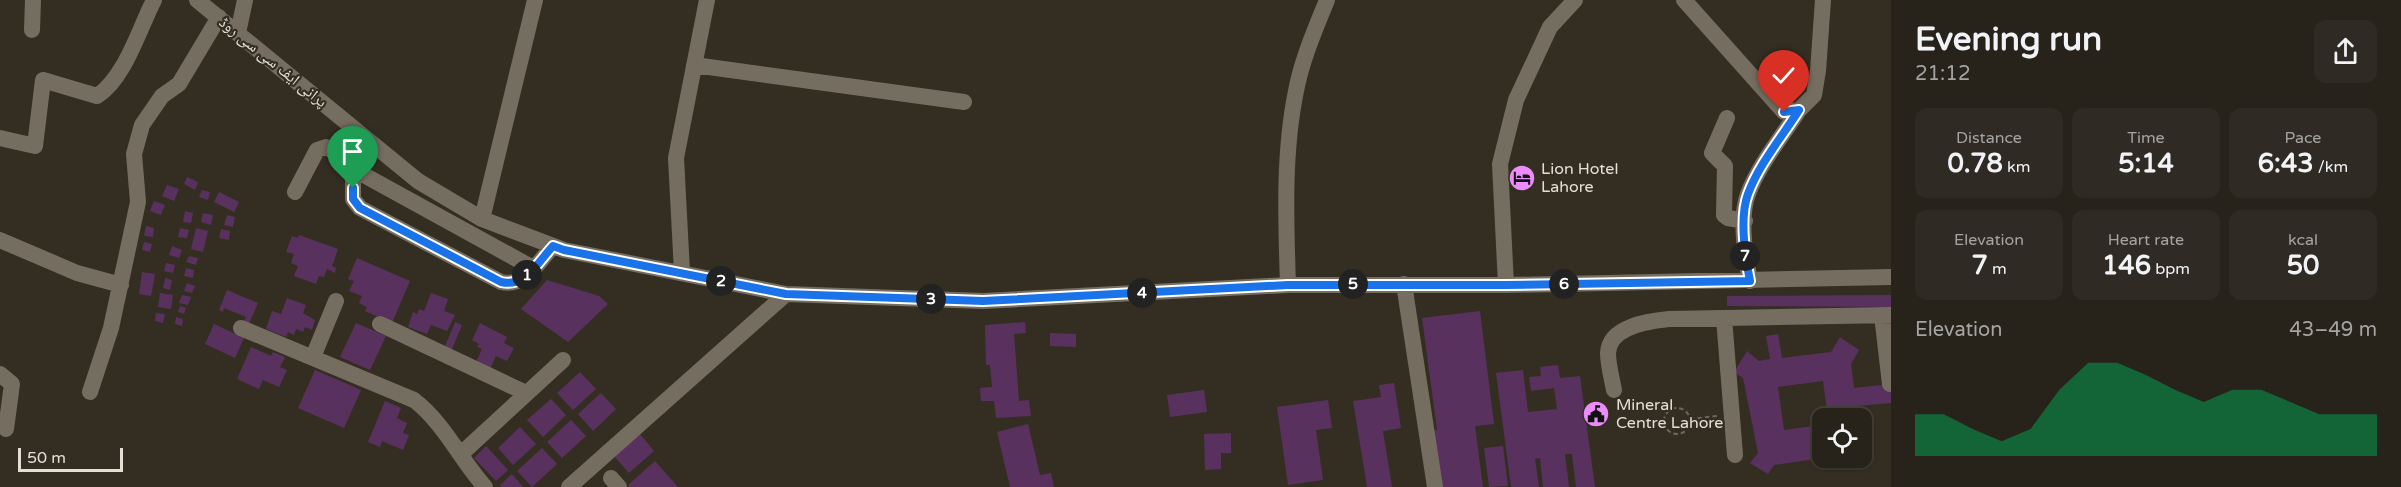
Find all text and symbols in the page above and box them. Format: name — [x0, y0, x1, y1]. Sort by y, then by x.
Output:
street label: پرانی ایف سی سی روڈ — [215, 12, 331, 112]
text: Evening run — [1915, 20, 2102, 59]
button: share — [2314, 20, 2377, 83]
pin — [1758, 50, 1809, 112]
icon: check — [1767, 59, 1800, 92]
text: 21:12 — [1915, 62, 1970, 86]
pin — [327, 126, 378, 188]
text: Distance — [1956, 128, 2022, 148]
text: Time — [2127, 128, 2165, 148]
text: Pace — [2285, 128, 2321, 148]
icon: arrive — [336, 135, 369, 168]
text: 0.78 — [1947, 148, 2003, 179]
text: 5:14 — [2118, 148, 2174, 179]
text: 6:43 — [2258, 148, 2314, 179]
text: km — [2003, 157, 2031, 177]
text: /km — [2314, 157, 2348, 177]
place label: Lion Hotel Lahore — [1541, 159, 1618, 197]
hotel icon: Lion Hotel Lahore — [1507, 163, 1537, 193]
text: Elevation — [1954, 230, 2024, 250]
text: Heart rate — [2108, 230, 2184, 250]
text: kcal — [2288, 230, 2318, 250]
pin: 7 — [1730, 241, 1760, 271]
text: 7 — [1740, 246, 1750, 266]
text: 7 — [1971, 250, 1988, 281]
text: 146 — [2102, 250, 2151, 281]
text: 50 — [2287, 250, 2319, 281]
text: m — [1988, 259, 2007, 279]
text: bpm — [2151, 259, 2190, 279]
pin: 1 — [512, 260, 542, 290]
text: 1 — [522, 265, 532, 285]
pin: 2 — [706, 266, 736, 296]
pin: 5 — [1338, 269, 1368, 299]
pin: 6 — [1549, 269, 1579, 299]
text: 2 — [716, 271, 726, 291]
text: 5 — [1348, 274, 1358, 294]
text: 6 — [1559, 274, 1569, 294]
pin: 4 — [1127, 278, 1157, 308]
text: 4 — [1137, 283, 1147, 303]
pin: 3 — [916, 284, 946, 314]
text: 3 — [926, 289, 936, 309]
text: Elevation — [1915, 318, 2002, 342]
text: 43–49 m — [2289, 318, 2377, 342]
place label: Mineral Centre Lahore — [1616, 395, 1723, 433]
public building icon: Mineral Centre Lahore — [1581, 399, 1611, 429]
map controls — [1812, 408, 1872, 468]
button: locate — [1812, 408, 1872, 468]
scale bar — [18, 445, 123, 472]
text: 50 m — [27, 448, 66, 468]

